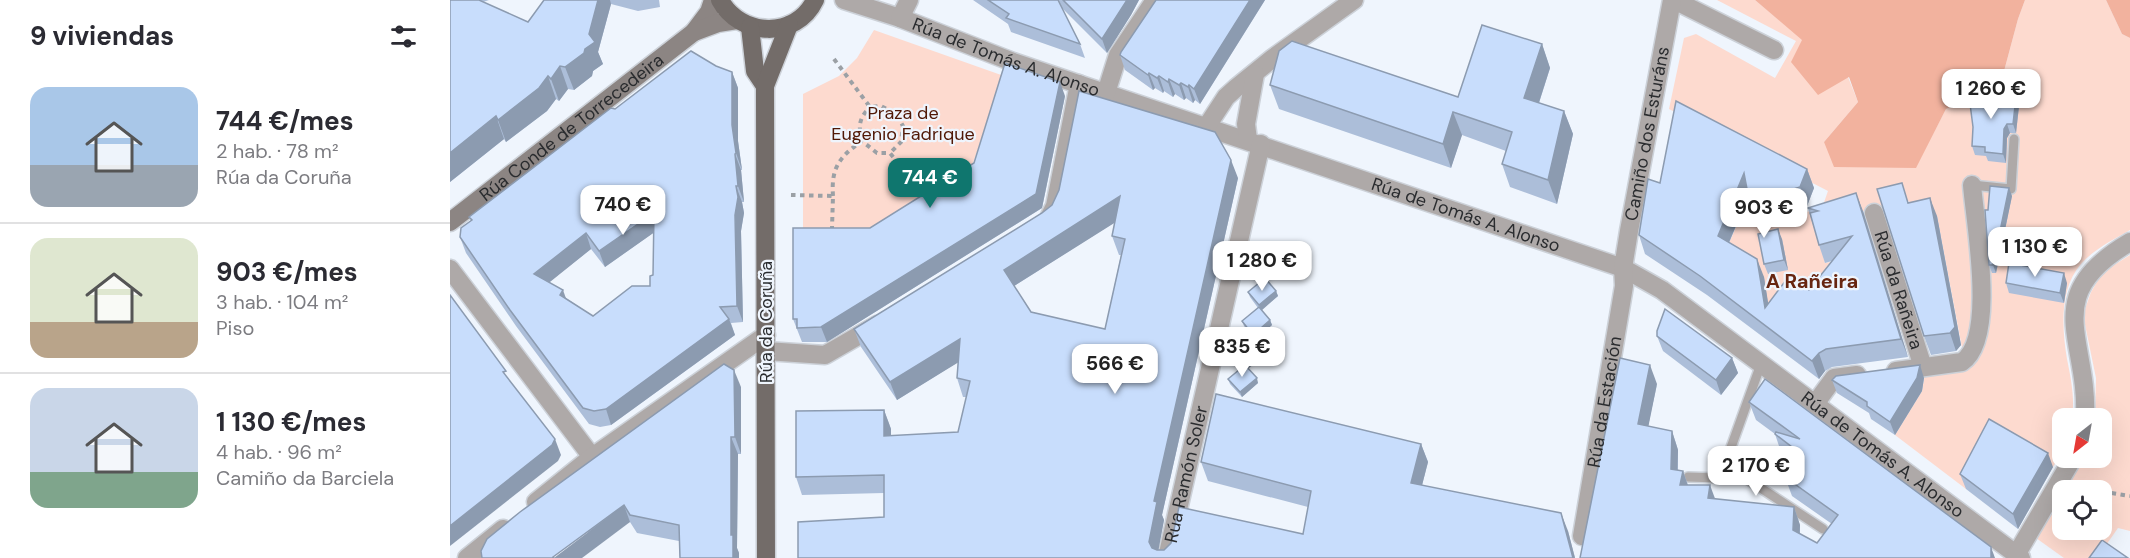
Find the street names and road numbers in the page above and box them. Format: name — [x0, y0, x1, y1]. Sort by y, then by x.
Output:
street label: Rúa de Tomás A. Alonso — [909, 12, 1103, 102]
street label: Camiño dos Esturáns — [1619, 45, 1675, 223]
street label: Rúa Conde de Torrecedeira — [474, 48, 669, 207]
street label: Rúa de Tomás A. Alonso — [1368, 172, 1563, 258]
street label: Rúa da Rañeira — [1868, 228, 1929, 352]
street label: Rúa da Coruña — [754, 261, 778, 383]
street label: Rúa da Estación — [1582, 334, 1627, 469]
street label: Rúa de Tomás A. Alonso — [1796, 386, 1969, 523]
street label: Rúa Ramón Soler — [1159, 403, 1213, 545]

